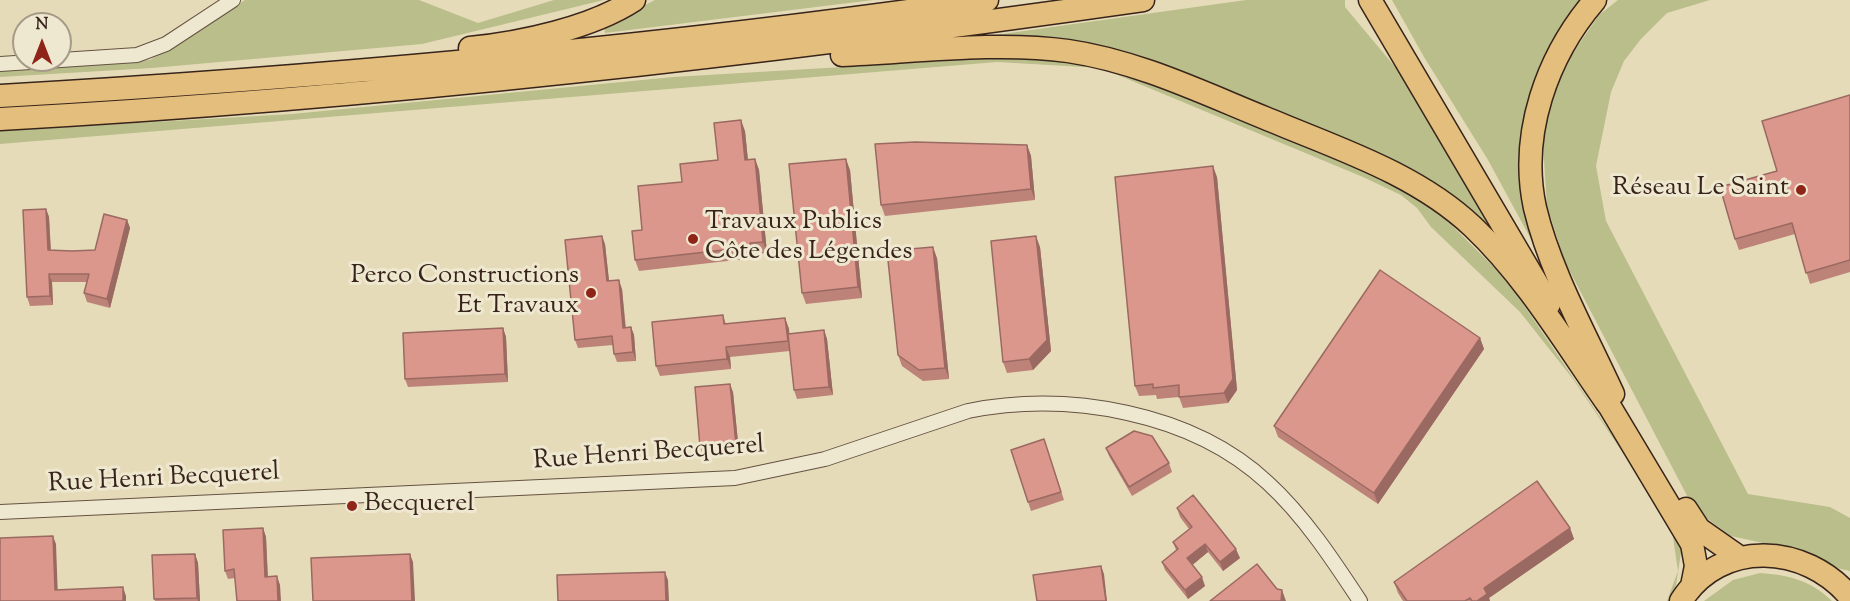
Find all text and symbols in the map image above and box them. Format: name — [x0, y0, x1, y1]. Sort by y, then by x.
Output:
north arrow — [12, 12, 72, 72]
text: N — [36, 14, 48, 37]
place label: Réseau Le Saint — [1612, 174, 1789, 206]
marker: Réseau Le Saint — [1794, 183, 1808, 197]
place label: Travaux Publics Côte des Légendes — [705, 208, 913, 270]
marker: Travaux Publics Côte des Légendes — [686, 232, 700, 246]
place label: Perco Constructions Et Travaux — [351, 262, 579, 324]
marker: Perco Constructions Et Travaux — [584, 286, 598, 300]
street label: Rue Henri Becquerel — [532, 431, 766, 479]
street label: Rue Henri Becquerel — [48, 458, 280, 502]
place label: Becquerel — [364, 490, 475, 522]
marker: Becquerel — [345, 499, 359, 513]

